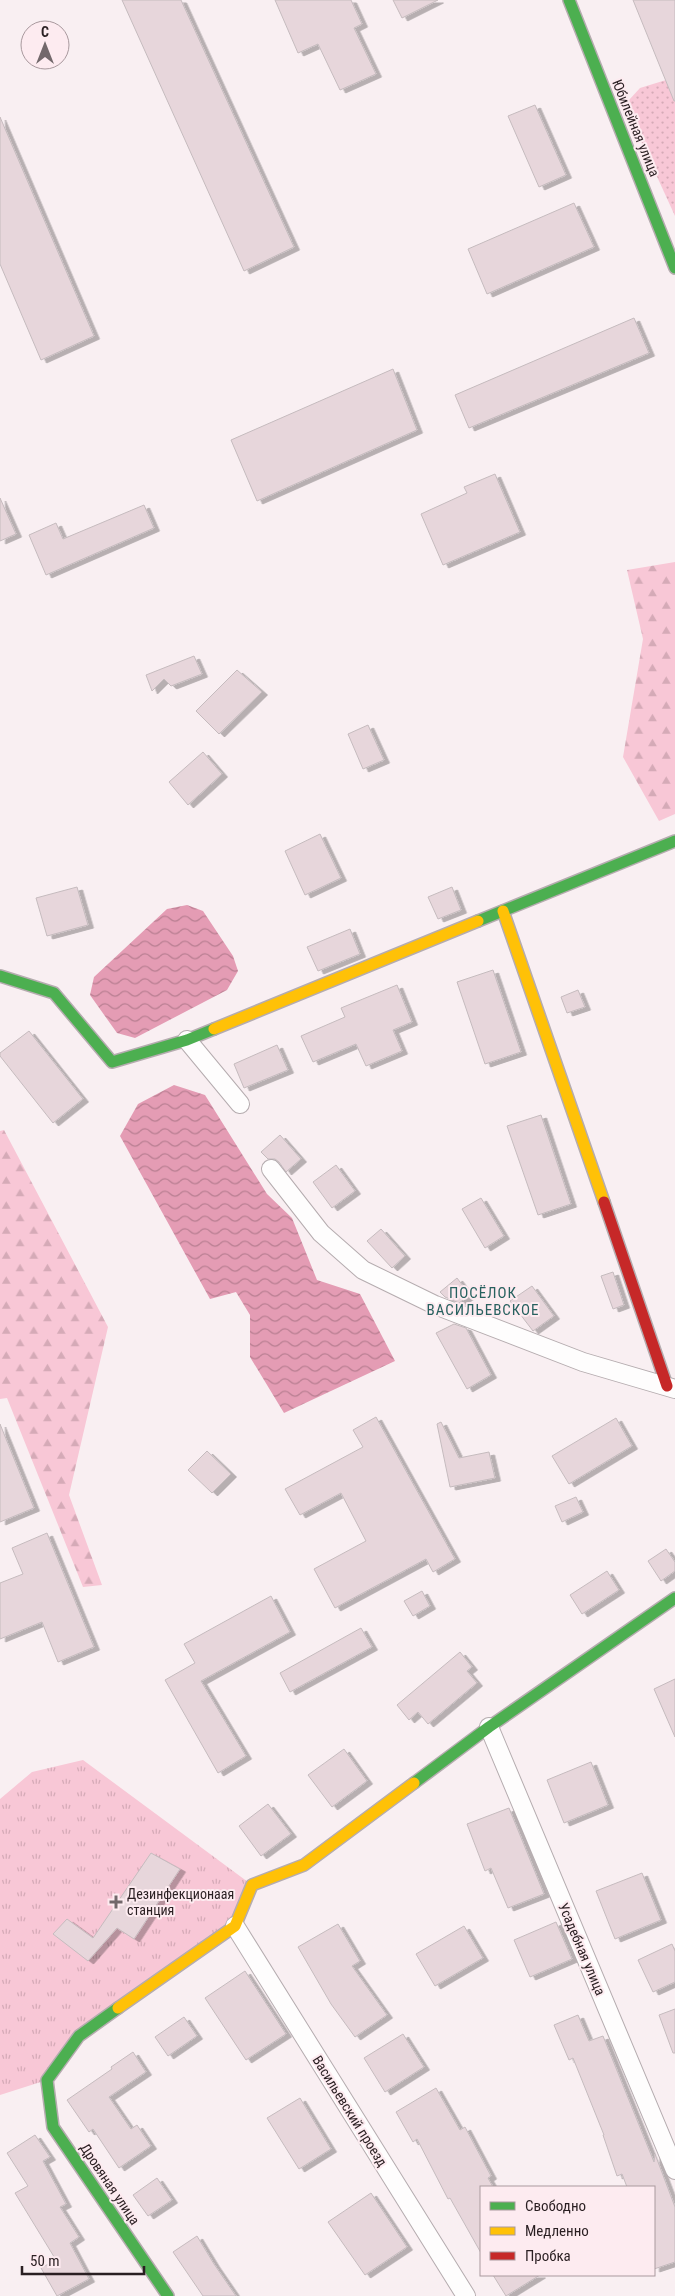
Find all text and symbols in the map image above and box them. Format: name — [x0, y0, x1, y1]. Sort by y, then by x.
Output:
north arrow — [20, 20, 70, 70]
text: С — [41, 24, 49, 40]
street label: Юбилейная улица — [609, 77, 663, 179]
district label: ПОСЁЛОК ВАСИЛЬЕВСКОЕ — [427, 1284, 540, 1319]
place label: Дезинфекционаая станция — [127, 1886, 234, 1918]
marker: Дезинфекционаая станция — [109, 1895, 123, 1909]
street label: Усадебная улица — [555, 1900, 609, 1998]
street label: Васильевский проезд — [309, 2053, 391, 2170]
street label: Дровяная улица — [77, 2140, 143, 2228]
legend — [480, 2186, 655, 2276]
text: Свободно — [525, 2197, 586, 2215]
text: Медленно — [525, 2222, 589, 2240]
scale bar — [22, 2244, 145, 2276]
text: Пробка — [525, 2247, 571, 2265]
text: 50 m — [30, 2252, 60, 2270]

